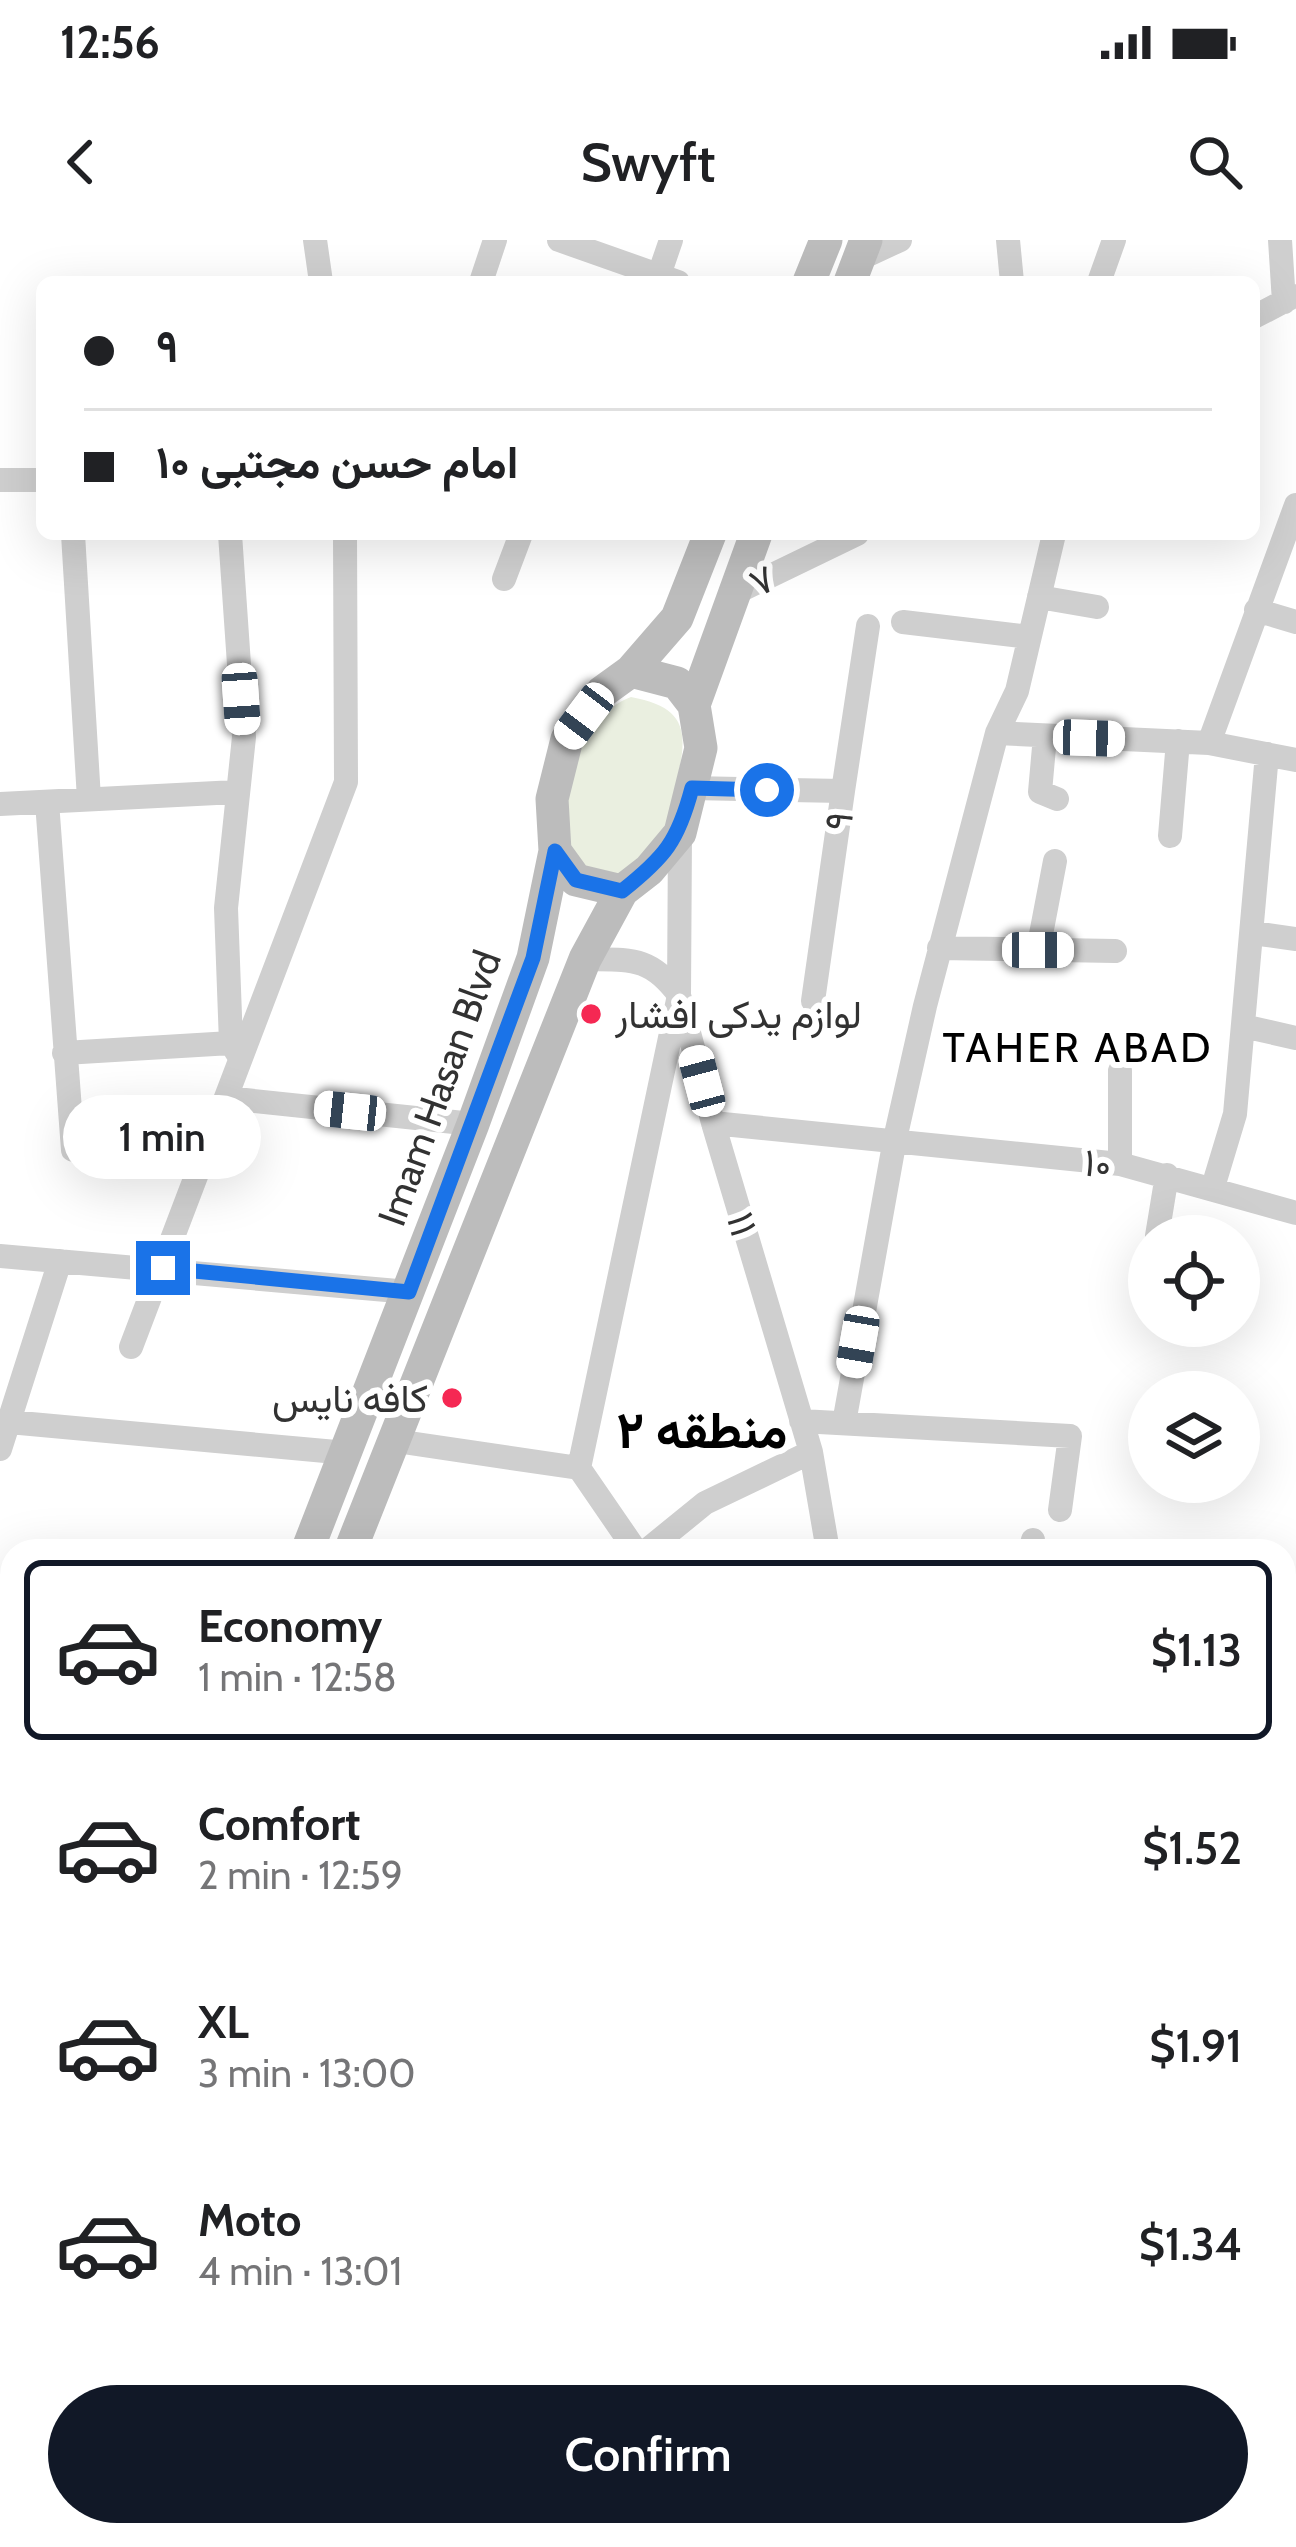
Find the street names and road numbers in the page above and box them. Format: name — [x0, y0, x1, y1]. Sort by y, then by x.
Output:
street label: ۷ — [741, 553, 783, 607]
street label: ۹ — [813, 808, 863, 834]
street label: Imam Hasan Blvd — [367, 944, 511, 1232]
street label: ۱۰ — [1081, 1137, 1115, 1189]
street label: ۱۱ — [717, 1207, 769, 1241]

